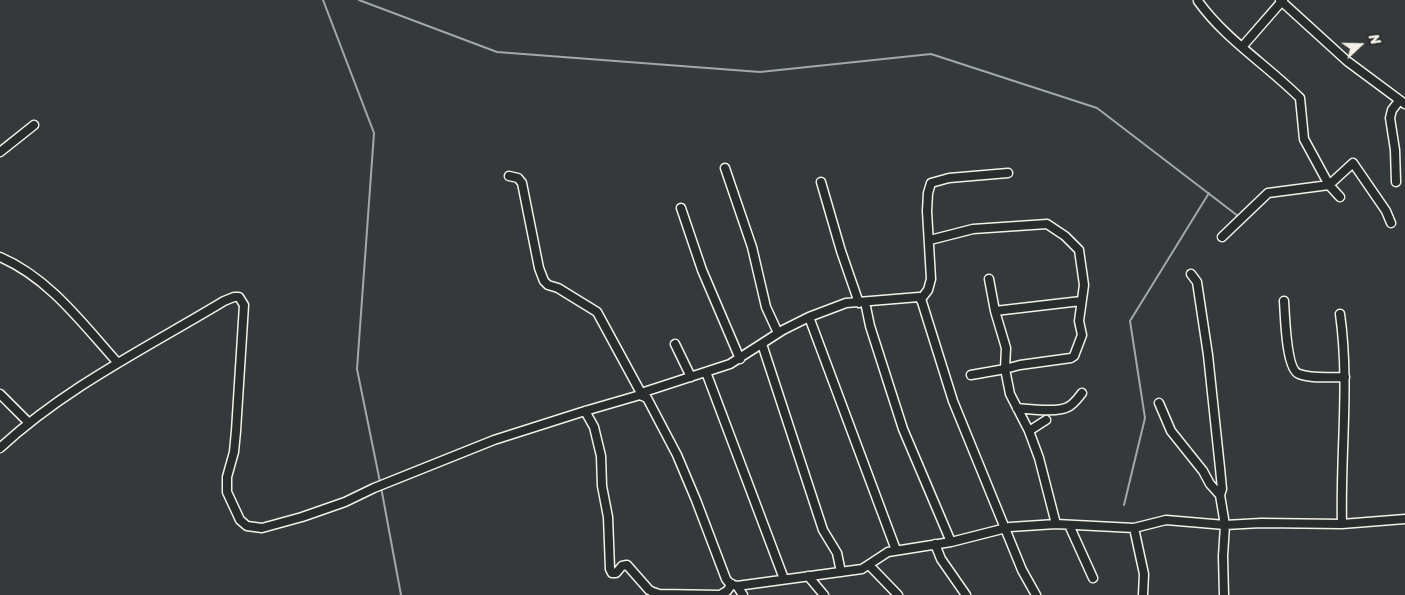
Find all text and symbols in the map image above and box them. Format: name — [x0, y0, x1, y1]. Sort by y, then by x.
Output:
north arrow — [1335, 20, 1385, 70]
text: N — [1361, 30, 1388, 48]

